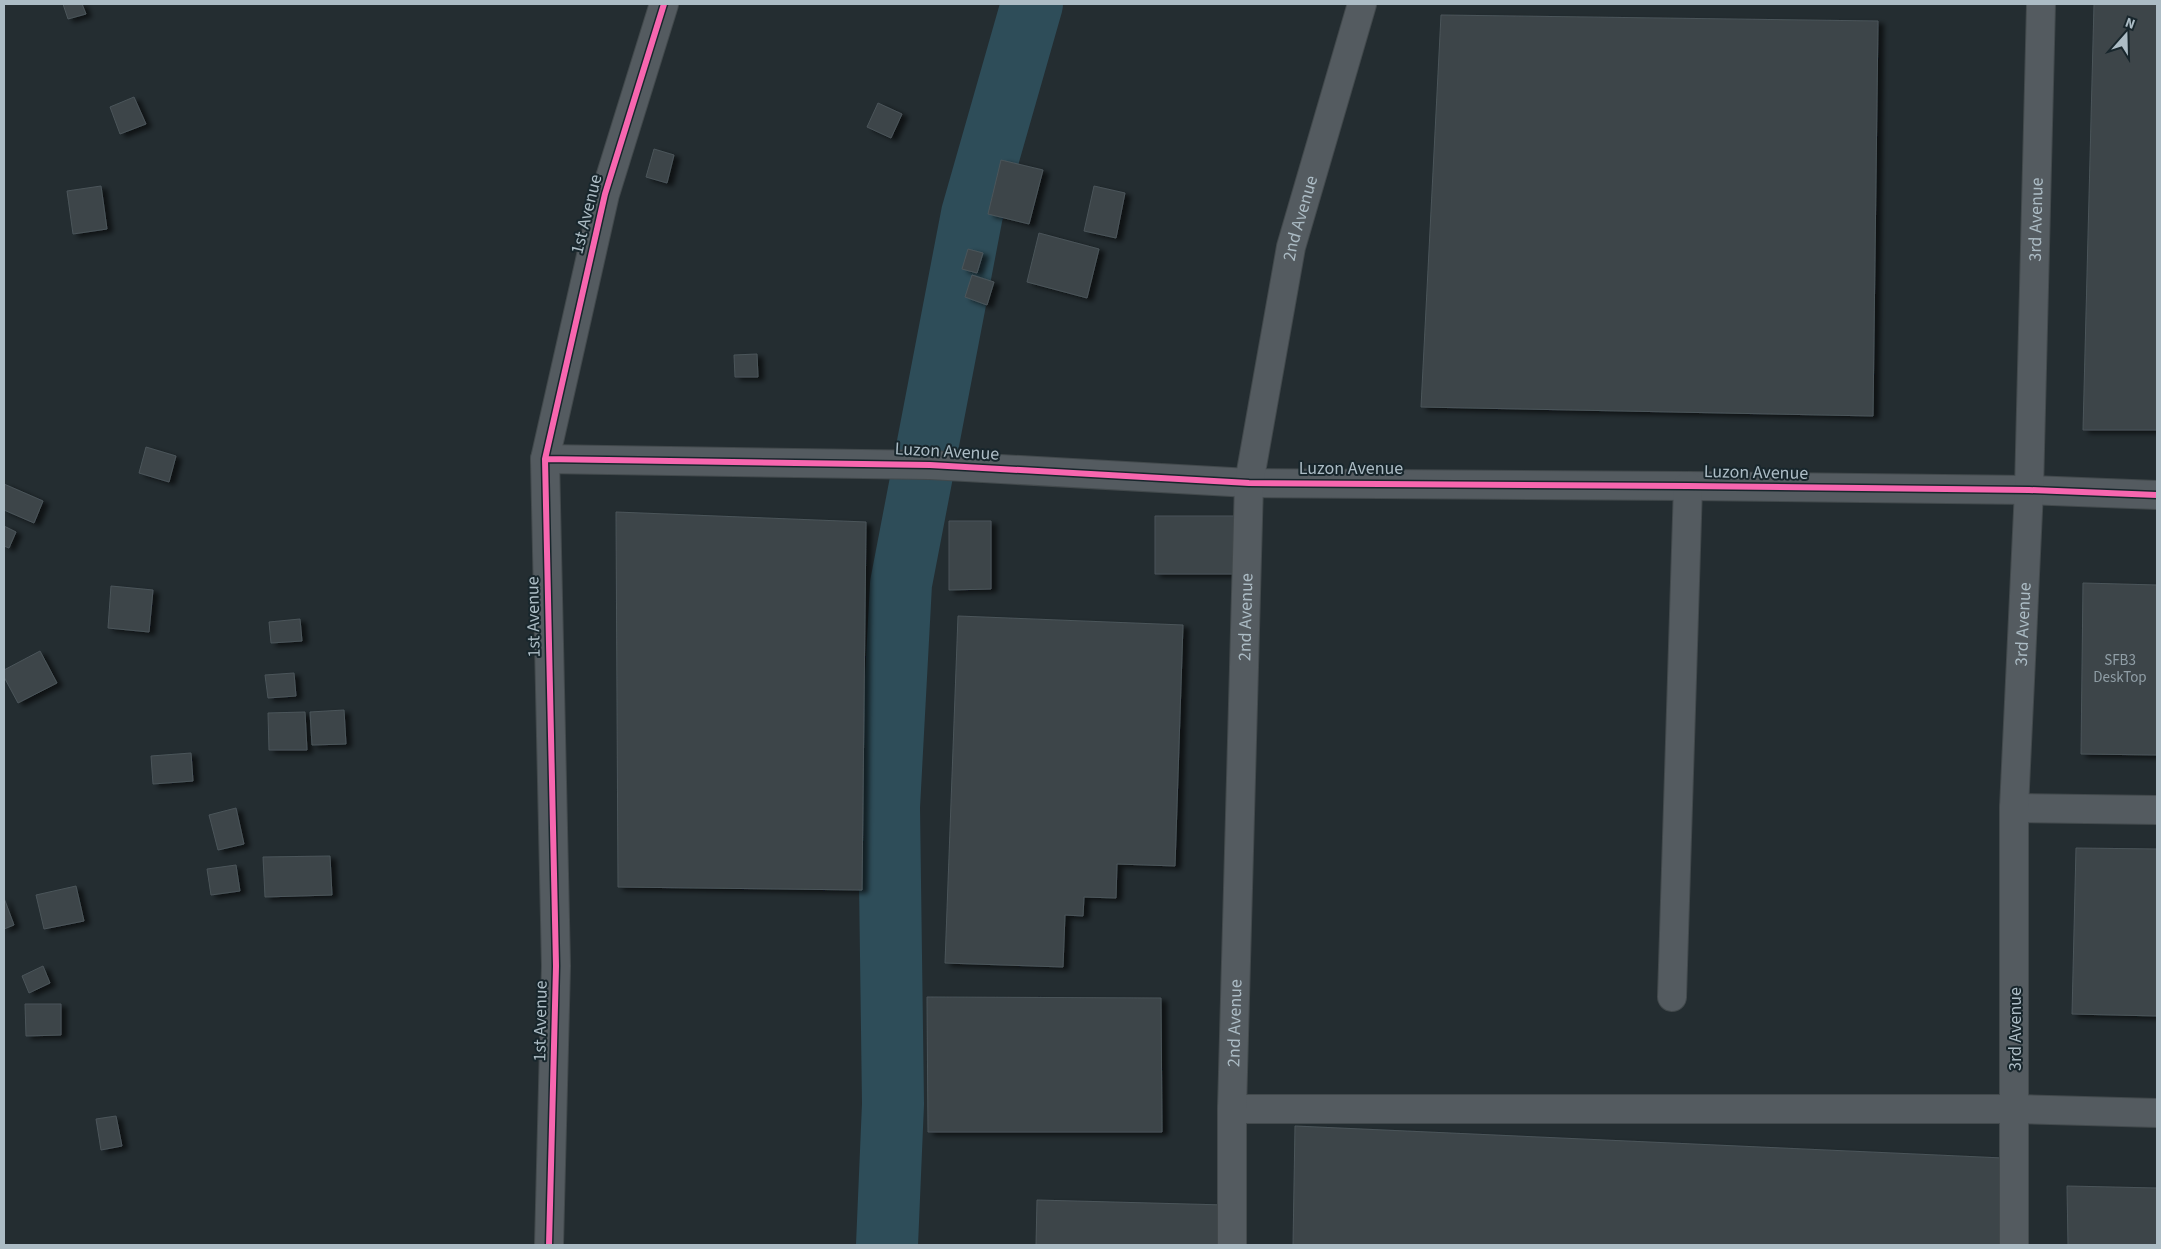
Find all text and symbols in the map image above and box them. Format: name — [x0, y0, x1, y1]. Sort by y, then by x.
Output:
north arrow — [2101, 10, 2151, 60]
text: N — [2122, 13, 2138, 35]
street label: 1st Avenue — [565, 172, 608, 257]
street label: 2nd Avenue — [1277, 173, 1324, 263]
street label: 3rd Avenue — [2023, 177, 2050, 262]
street label: Luzon Avenue — [894, 436, 1000, 467]
street label: Luzon Avenue — [1299, 456, 1403, 481]
street label: Luzon Avenue — [1704, 459, 1809, 486]
street label: 2nd Avenue — [1232, 573, 1260, 661]
street label: 1st Avenue — [520, 576, 547, 658]
street label: 3rd Avenue — [2009, 582, 2038, 667]
house number: SFB3 DeskTop — [2093, 650, 2147, 688]
street label: 2nd Avenue — [1221, 979, 1249, 1067]
street label: 1st Avenue — [527, 980, 554, 1062]
street label: 3rd Avenue — [2003, 987, 2028, 1071]

